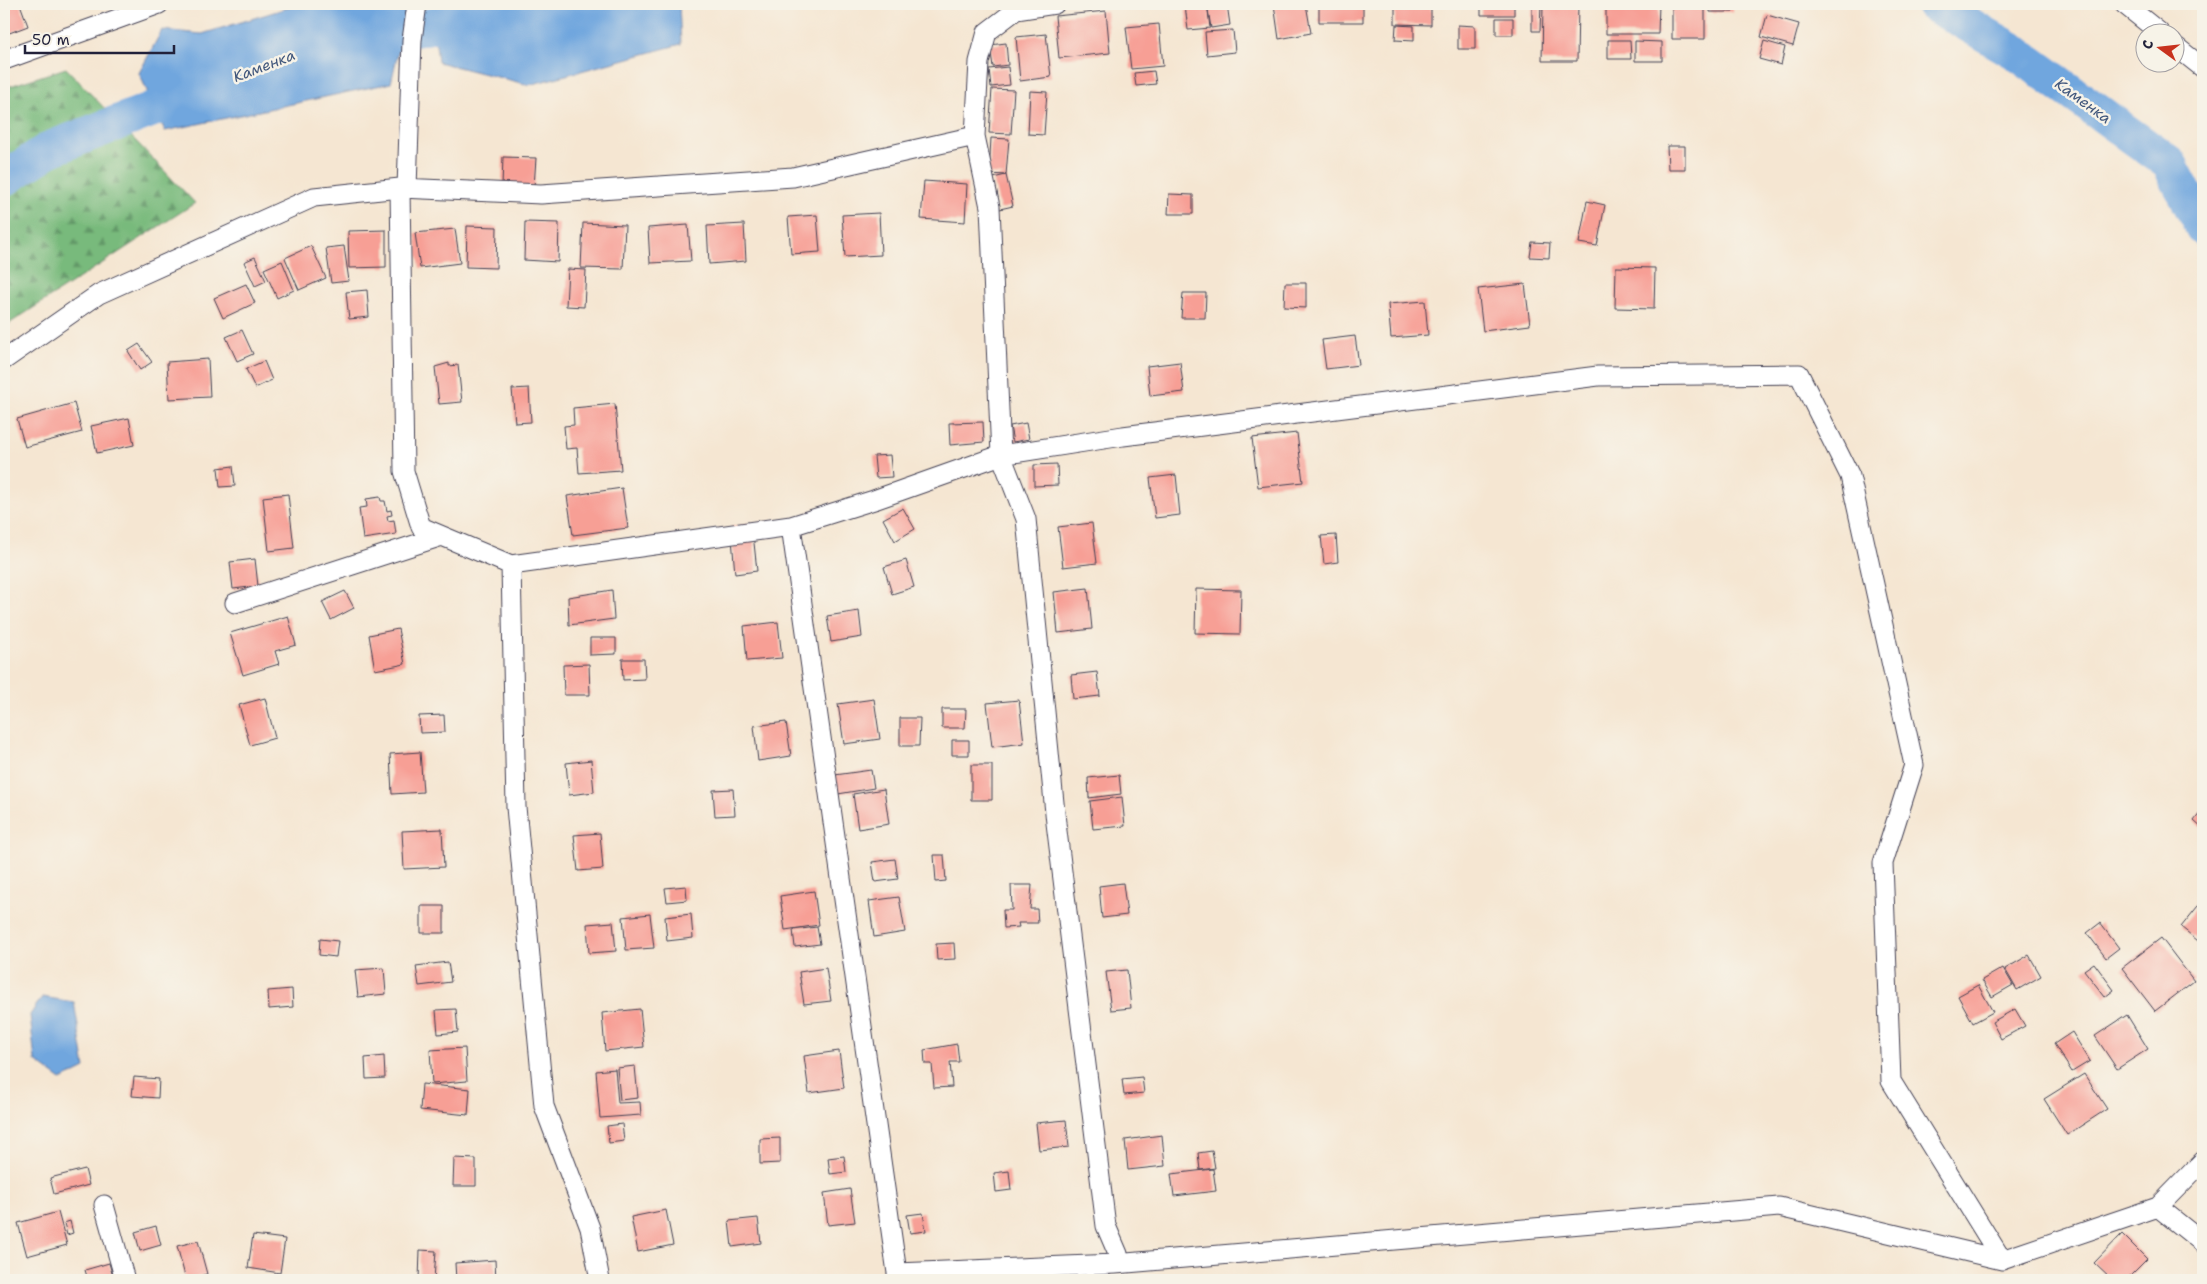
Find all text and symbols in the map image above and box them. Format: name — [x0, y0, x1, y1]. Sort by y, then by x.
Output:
scale bar — [25, 22, 174, 54]
north arrow — [2134, 22, 2184, 72]
text: 50 m — [32, 30, 70, 50]
text: С — [2138, 38, 2157, 51]
water label: Каменка — [230, 45, 298, 87]
water label: Каменка — [2051, 74, 2115, 128]

